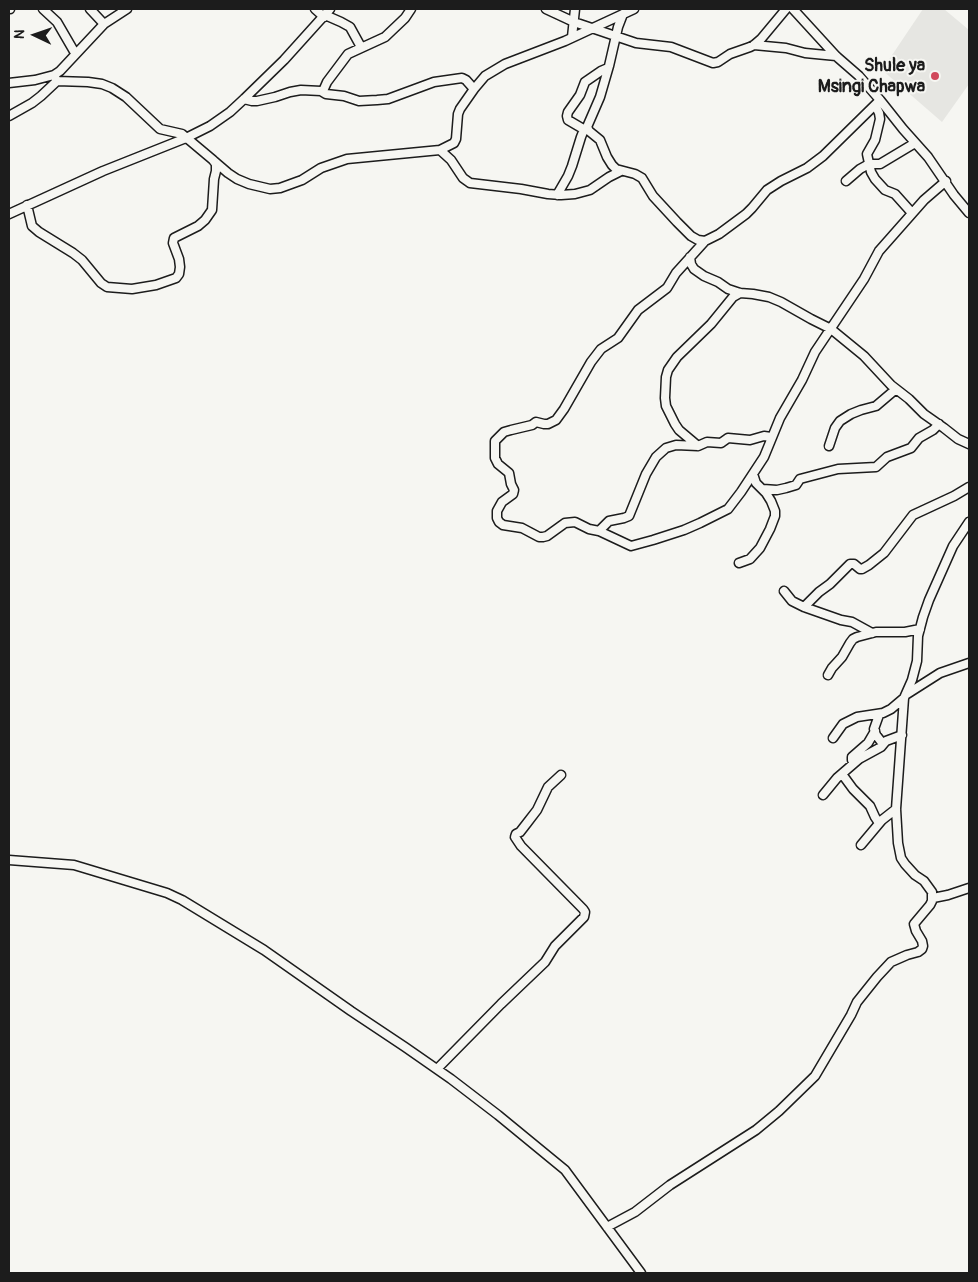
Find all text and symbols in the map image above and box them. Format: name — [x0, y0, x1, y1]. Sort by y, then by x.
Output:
north arrow — [10, 10, 60, 60]
text: N — [11, 29, 28, 39]
place label: Shule ya Msingi Chapwa — [818, 55, 925, 98]
marker: Shule ya Msingi Chapwa — [929, 70, 941, 82]

